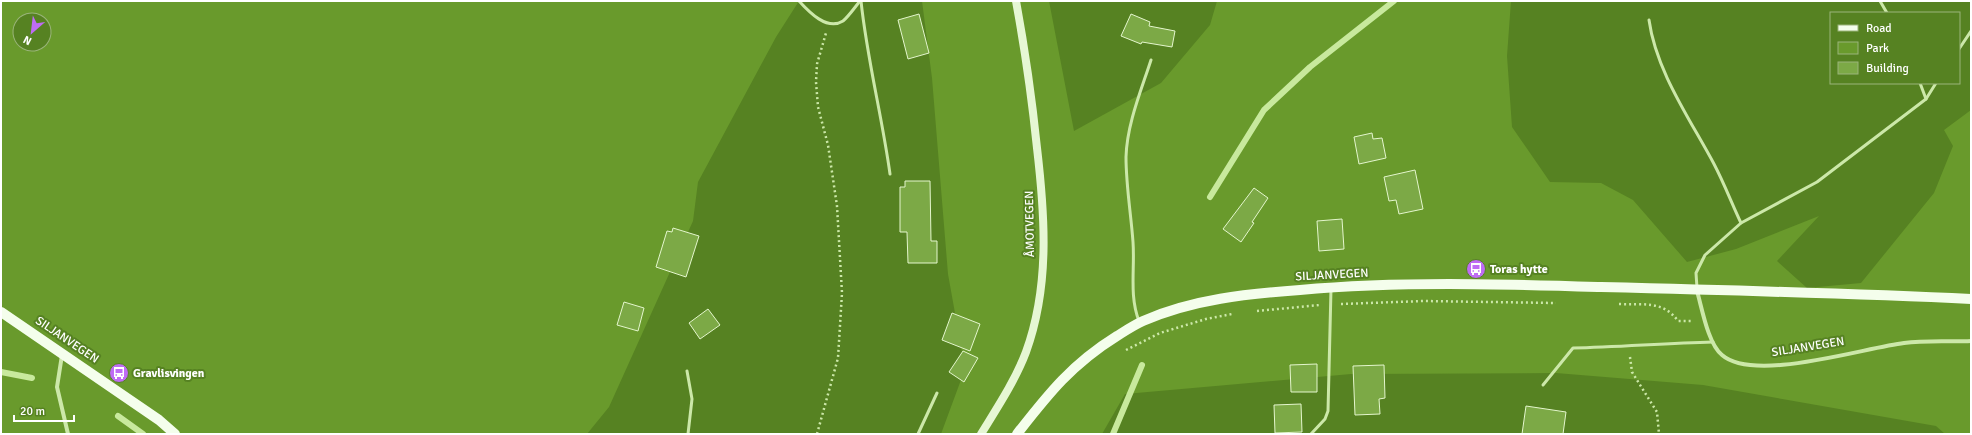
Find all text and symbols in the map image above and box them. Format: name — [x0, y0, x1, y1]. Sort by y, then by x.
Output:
north arrow — [12, 12, 52, 52]
legend — [1830, 12, 1960, 84]
text: Road — [1866, 21, 1892, 36]
text: N — [21, 33, 34, 48]
text: Park — [1866, 41, 1889, 56]
text: Building — [1866, 61, 1909, 76]
street label: ÅMOTVEGEN — [1022, 190, 1038, 258]
bus stop icon: Toras hytte — [1465, 258, 1487, 280]
place label: Toras hytte — [1490, 262, 1548, 277]
street label: SILJANVEGEN — [1295, 266, 1369, 284]
street label: SILJANVEGEN — [32, 313, 102, 367]
street label: SILJANVEGEN — [1771, 334, 1845, 360]
bus stop icon: Gravlisvingen — [108, 362, 130, 384]
place label: Gravlisvingen — [133, 366, 205, 381]
scale bar — [14, 397, 74, 423]
text: 20 m — [20, 404, 45, 419]

